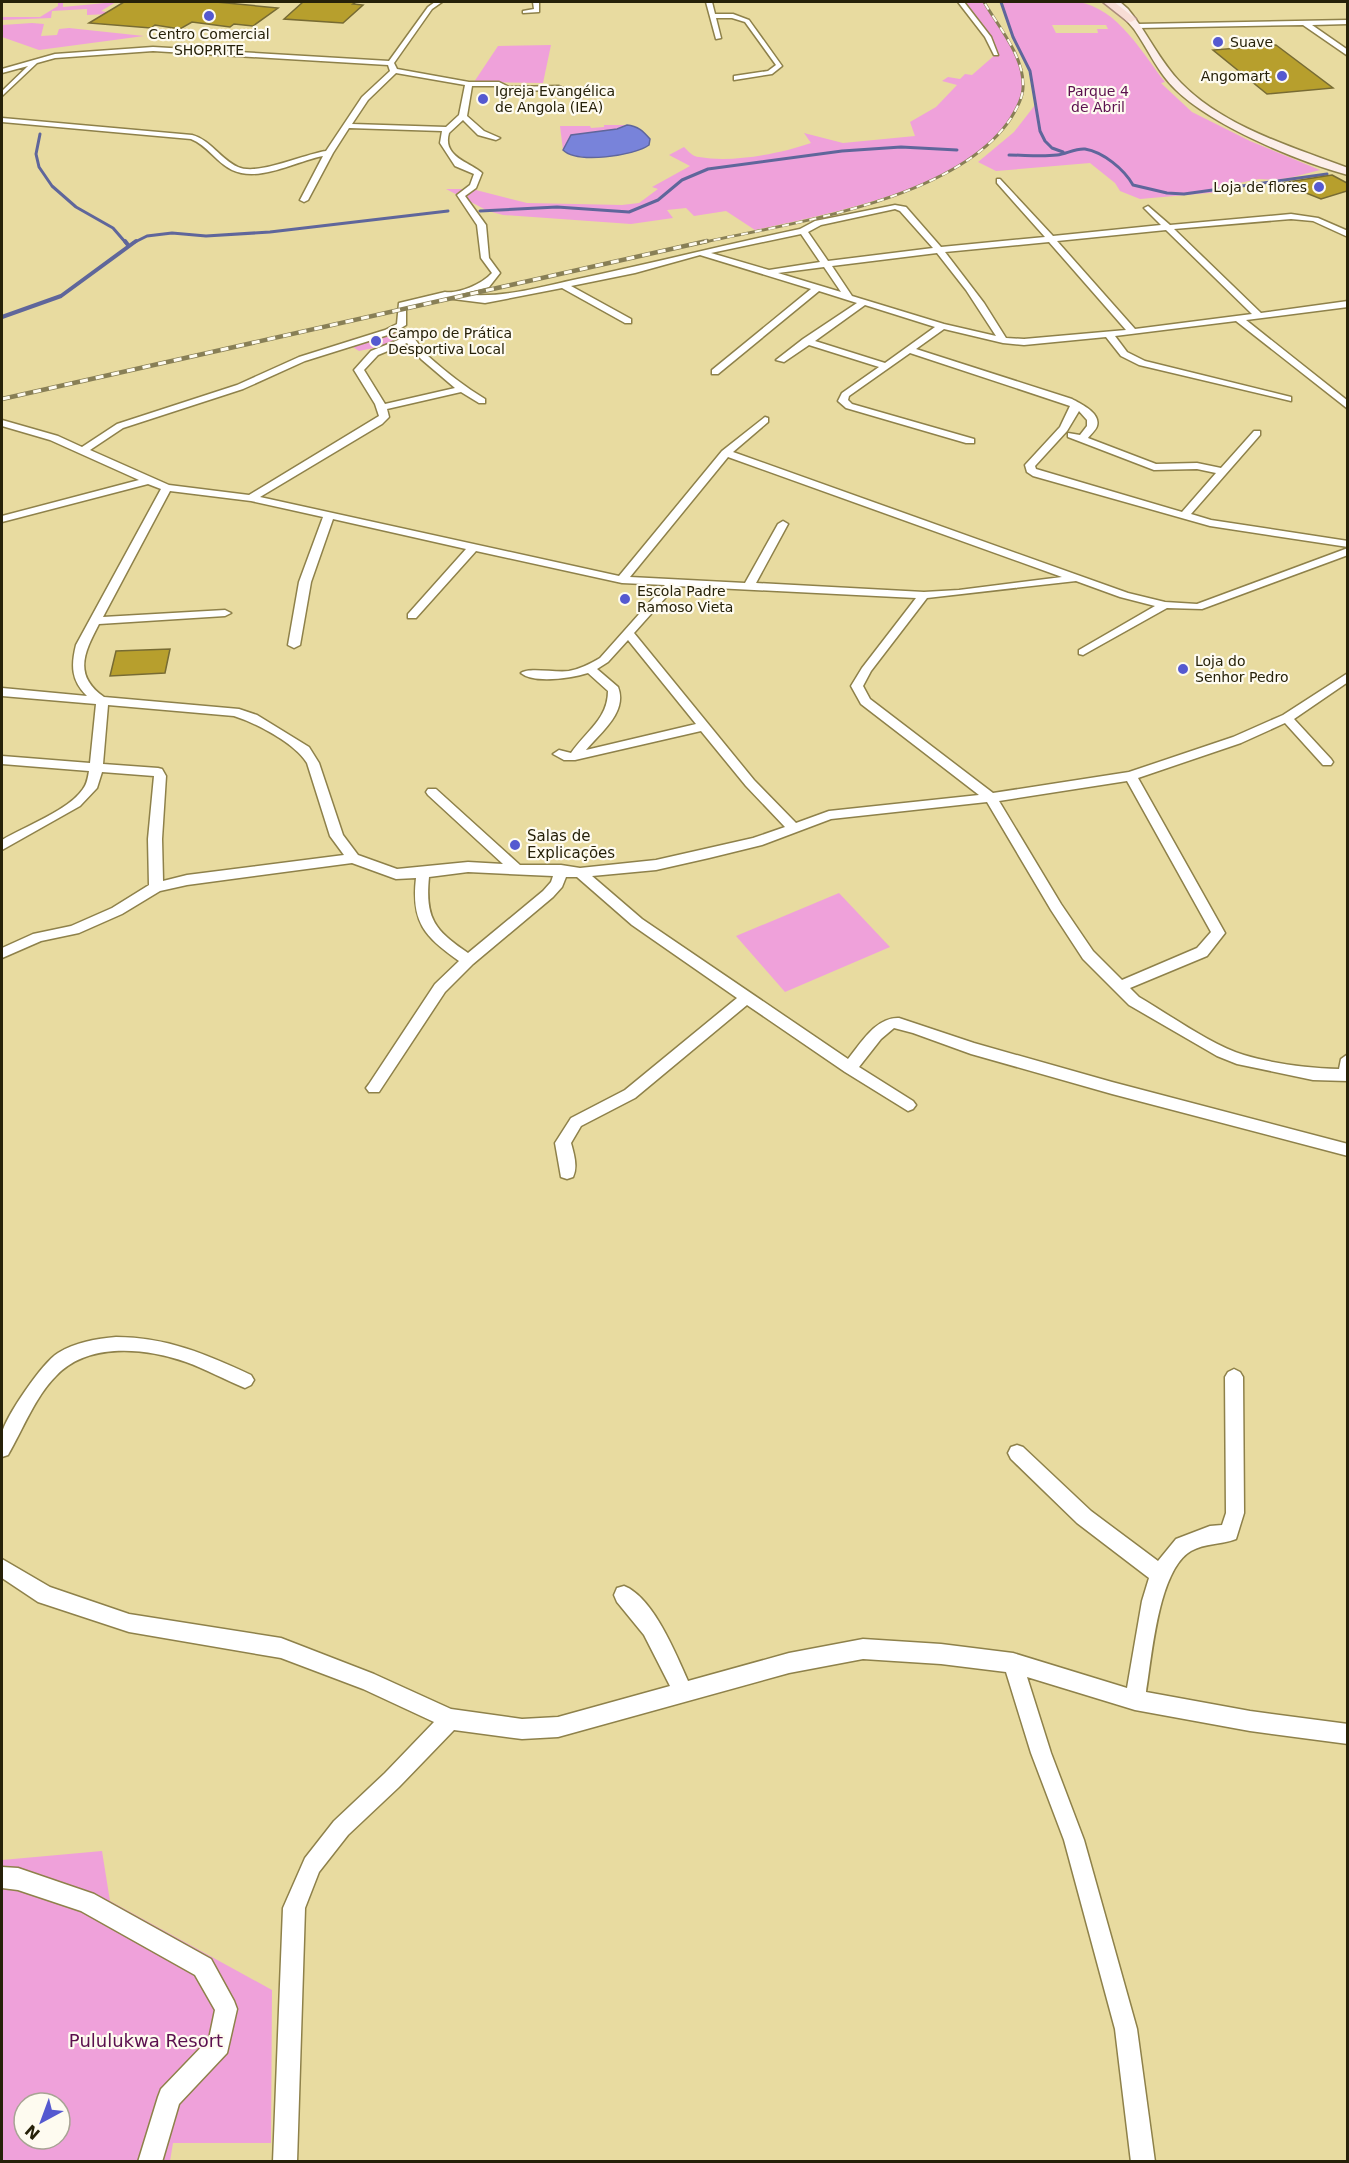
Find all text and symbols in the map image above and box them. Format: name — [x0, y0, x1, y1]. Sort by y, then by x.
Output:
marker: Centro Comercial SHOPRITE — [202, 9, 216, 23]
place label: Centro Comercial SHOPRITE — [148, 26, 270, 58]
place label: Suave — [1230, 34, 1273, 50]
marker: Suave — [1211, 35, 1225, 49]
place label: Angomart — [1201, 68, 1271, 84]
marker: Angomart — [1275, 69, 1289, 83]
place label: Igreja Evangélica de Angola (IEA) — [495, 83, 615, 115]
park label: Parque 4 de Abril — [1067, 83, 1129, 115]
marker: Igreja Evangélica de Angola (IEA) — [476, 92, 490, 106]
place label: Loja de flores — [1213, 179, 1307, 195]
marker: Loja de flores — [1312, 180, 1326, 194]
place label: Campo de Prática Desportiva Local — [388, 325, 512, 357]
marker: Campo de Prática Desportiva Local — [369, 334, 383, 348]
place label: Escola Padre Ramoso Vieta — [637, 583, 733, 615]
marker: Escola Padre Ramoso Vieta — [618, 592, 632, 606]
place label: Loja do Senhor Pedro — [1195, 653, 1288, 685]
marker: Loja do Senhor Pedro — [1176, 662, 1190, 676]
place label: Salas de Explicações — [527, 827, 615, 862]
marker: Salas de Explicações — [508, 838, 522, 852]
park label: Pululukwa Resort — [69, 2030, 223, 2051]
north arrow — [12, 2091, 72, 2151]
text: N — [21, 2120, 44, 2144]

